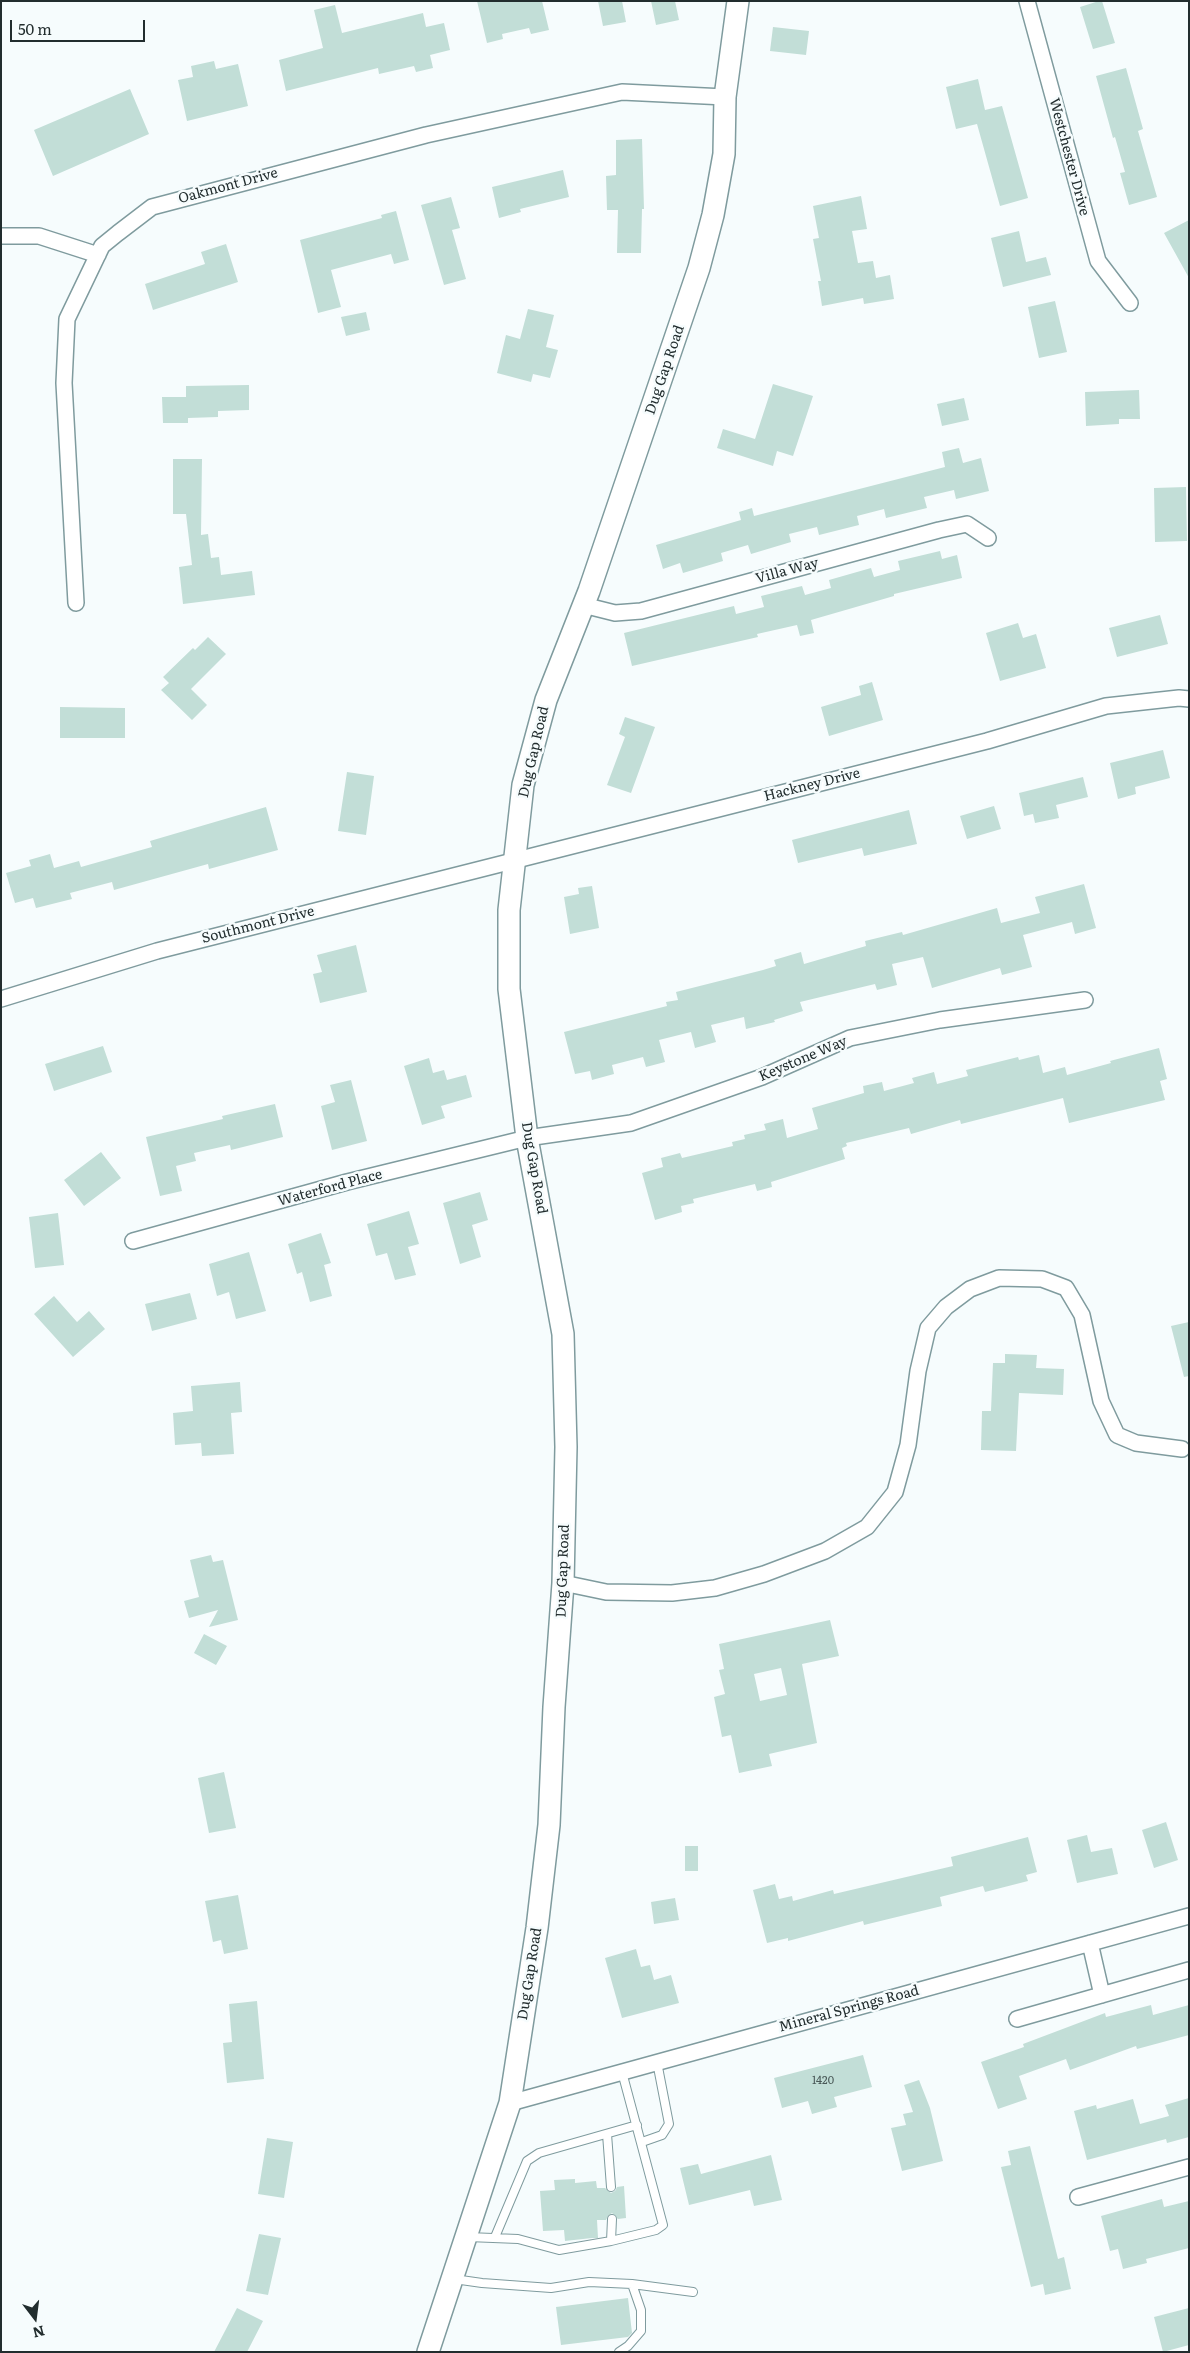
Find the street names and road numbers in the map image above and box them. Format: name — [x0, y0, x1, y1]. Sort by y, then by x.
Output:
street label: Westchester Drive — [1045, 96, 1093, 218]
street label: Oakmont Drive — [176, 165, 280, 207]
street label: Dug Gap Road — [642, 323, 688, 417]
street label: Villa Way — [754, 555, 820, 587]
street label: Dug Gap Road — [515, 705, 553, 799]
street label: Hackney Drive — [762, 765, 862, 805]
street label: Southmont Drive — [200, 903, 316, 947]
street label: Keystone Way — [756, 1033, 850, 1085]
street label: Dug Gap Road — [518, 1120, 550, 1216]
street label: Waterford Place — [276, 1166, 384, 1210]
street label: Dug Gap Road — [553, 1524, 573, 1618]
street label: Dug Gap Road — [514, 1927, 546, 2021]
street label: Mineral Springs Road — [777, 1982, 921, 2036]

